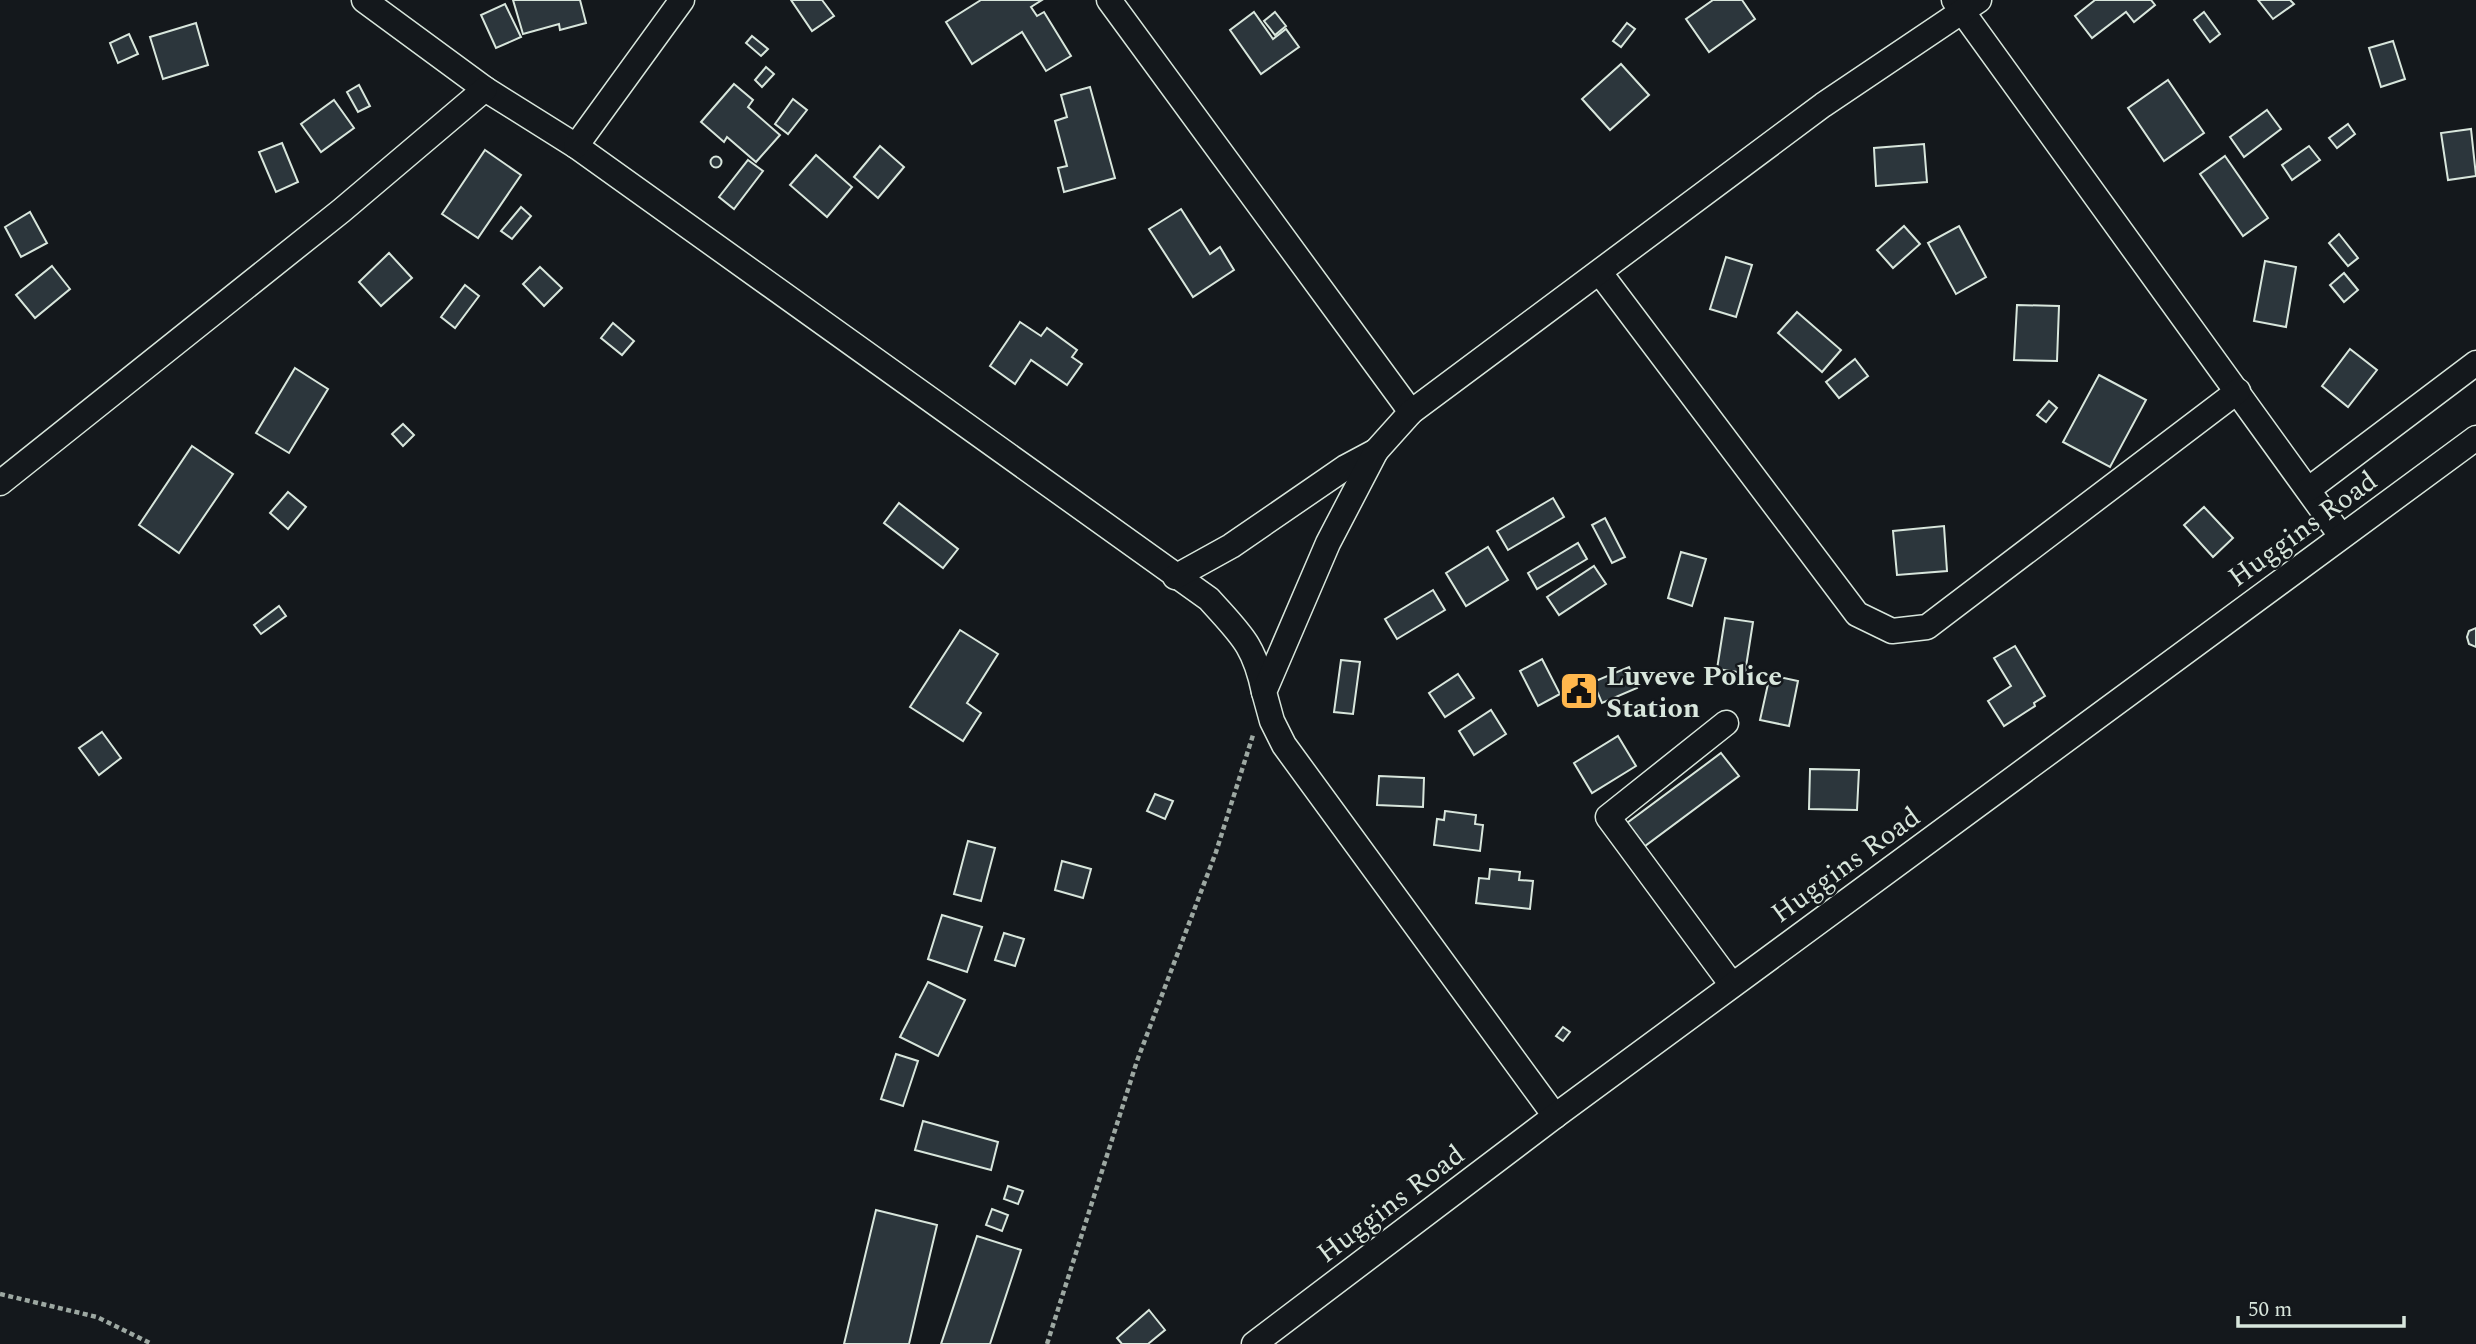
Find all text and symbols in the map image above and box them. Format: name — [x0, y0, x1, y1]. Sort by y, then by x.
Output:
street label: Huggins Road — [2219, 460, 2387, 598]
place label: Luveve Police Station — [1606, 655, 1782, 730]
public building icon: Luveve Police Station — [1558, 670, 1600, 712]
street label: Huggins Road — [1762, 796, 1930, 934]
street label: Huggins Road — [1308, 1134, 1474, 1274]
scale bar — [2238, 1284, 2404, 1328]
text: 50 m — [2248, 1294, 2292, 1326]

